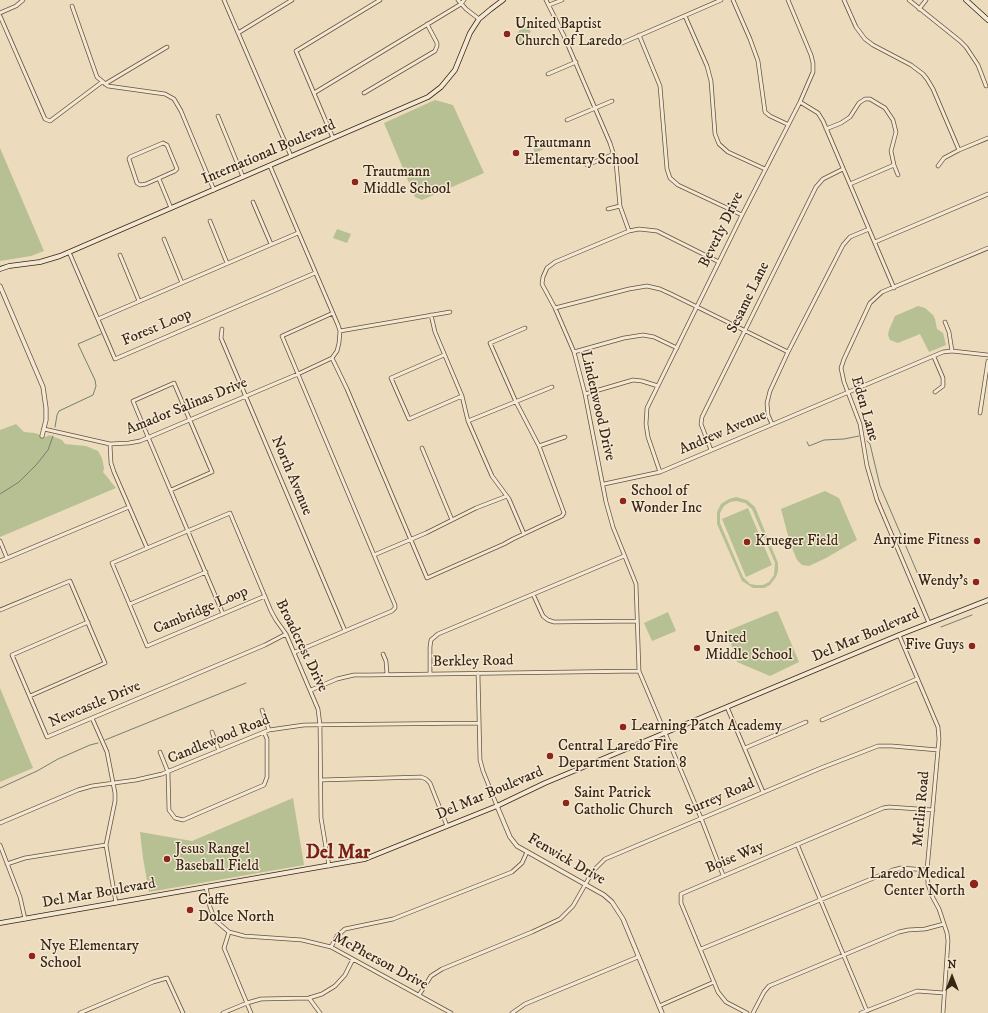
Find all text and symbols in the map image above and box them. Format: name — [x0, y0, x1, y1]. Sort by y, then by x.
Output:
place label: United Baptist Church of Laredo — [515, 16, 622, 51]
marker: United Baptist Church of Laredo — [502, 29, 512, 39]
street label: International Boulevard — [200, 117, 338, 189]
place label: Trautmann Elementary School — [524, 135, 639, 170]
marker: Trautmann Elementary School — [511, 148, 521, 158]
place label: Trautmann Middle School — [363, 164, 451, 199]
marker: Trautmann Middle School — [350, 177, 360, 187]
street label: Beverly Drive — [696, 189, 748, 271]
street label: Sesame Lane — [724, 259, 774, 337]
street label: Forest Loop — [120, 305, 194, 351]
street label: Lindenwood Drive — [576, 349, 618, 463]
street label: Amador Salinas Drive — [124, 374, 250, 440]
street label: Eden Lane — [846, 375, 882, 443]
street label: Andrew Avenue — [677, 407, 769, 459]
street label: North Avenue — [266, 434, 316, 518]
place label: School of Wonder Inc — [631, 483, 702, 518]
marker: School of Wonder Inc — [618, 496, 628, 506]
place label: Anytime Fitness — [873, 532, 969, 550]
place label: Krueger Field — [755, 533, 838, 551]
marker: Anytime Fitness — [972, 536, 982, 546]
marker: Krueger Field — [742, 537, 752, 547]
place label: Wendy's — [918, 573, 968, 591]
marker: Wendy's — [971, 577, 981, 587]
street label: Cambridge Loop — [151, 583, 251, 639]
street label: Broadcrest Drive — [271, 597, 331, 695]
street label: Del Mar Boulevard — [810, 605, 922, 667]
place label: United Middle School — [705, 630, 793, 665]
place label: Five Guys — [905, 637, 964, 655]
marker: Five Guys — [967, 641, 977, 651]
marker: United Middle School — [692, 643, 702, 653]
street label: Berkley Road — [432, 652, 514, 672]
street label: Newcastle Drive — [47, 678, 143, 732]
street label: Candlewood Road — [165, 711, 273, 769]
place label: Learning Patch Academy — [631, 718, 782, 736]
marker: Learning Patch Academy — [618, 722, 628, 732]
place label: Central Laredo Fire Department Station 8 — [558, 738, 686, 773]
marker: Central Laredo Fire Department Station 8 — [545, 751, 555, 761]
street label: Del Mar Boulevard — [434, 763, 546, 825]
street label: Merlin Road — [910, 771, 934, 847]
street label: Surrey Road — [682, 775, 758, 821]
place label: Saint Patrick Catholic Church — [574, 785, 673, 820]
marker: Saint Patrick Catholic Church — [561, 798, 571, 808]
street label: Fenwick Drive — [524, 831, 608, 889]
street label: Boise Way — [703, 838, 767, 878]
place label: Jesus Rangel Baseball Field — [175, 841, 259, 876]
district label: Del Mar — [306, 843, 370, 865]
marker: Jesus Rangel Baseball Field — [162, 854, 172, 864]
place label: Laredo Medical Center North — [870, 866, 965, 901]
street label: Del Mar Boulevard — [41, 875, 157, 913]
marker: Laredo Medical Center North — [968, 878, 980, 890]
place label: Caffe Dolce North — [198, 892, 274, 927]
marker: Caffe Dolce North — [185, 905, 195, 915]
street label: McPherson Drive — [329, 929, 431, 995]
place label: Nye Elementary School — [40, 938, 139, 973]
marker: Nye Elementary School — [27, 951, 37, 961]
north arrow — [932, 957, 972, 997]
text: N — [947, 958, 957, 972]

